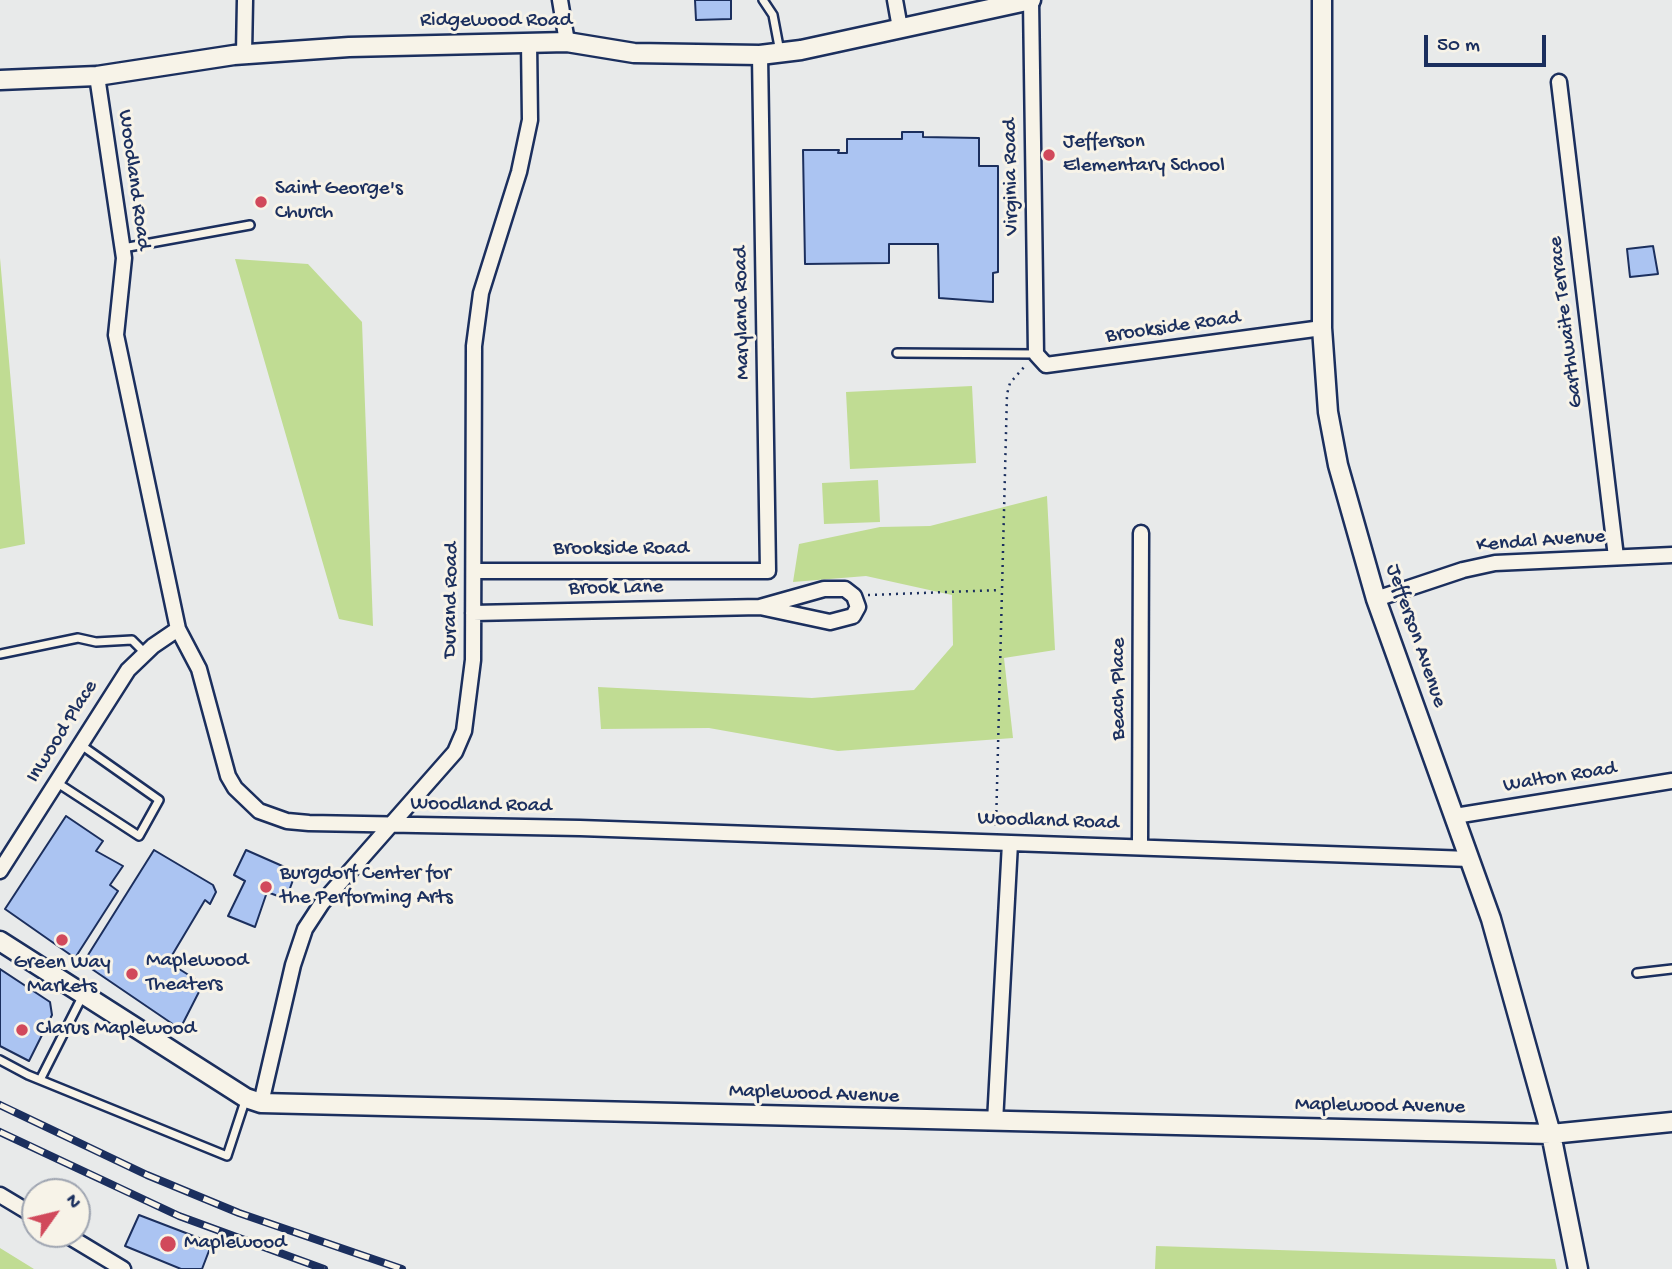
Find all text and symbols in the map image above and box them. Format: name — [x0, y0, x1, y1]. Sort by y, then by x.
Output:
street label: Ridgewood Road — [420, 9, 572, 35]
scale bar — [1427, 21, 1550, 65]
text: 50 m — [1437, 34, 1480, 59]
street label: Woodland Road — [111, 108, 155, 252]
street label: Virginia Road — [998, 118, 1026, 236]
place label: Jefferson Elementary School — [1063, 130, 1225, 180]
marker: Jefferson Elementary School — [1041, 147, 1057, 163]
place label: Saint George's Church — [275, 177, 403, 227]
marker: Saint George's Church — [253, 194, 269, 210]
street label: Garthwaite Terrace — [1544, 235, 1590, 409]
street label: Maryland Road — [729, 246, 757, 380]
street label: Brookside Road — [1104, 306, 1242, 350]
street label: Kendal Avenue — [1476, 525, 1606, 559]
street label: Brookside Road — [553, 537, 689, 563]
street label: Durand Road — [438, 542, 466, 658]
street label: Jefferson Avenue — [1379, 561, 1451, 711]
street label: Brook Lane — [569, 576, 663, 602]
street label: Beach Place — [1107, 638, 1133, 740]
street label: Inwood Place — [22, 676, 104, 788]
street label: Walton Road — [1502, 757, 1618, 799]
street label: Woodland Road — [410, 792, 552, 820]
street label: Woodland Road — [977, 807, 1119, 837]
place label: Burgdorf Center for the Performing Arts — [280, 862, 453, 912]
marker: Burgdorf Center for the Performing Arts — [258, 879, 274, 895]
marker: Green Way Markets — [54, 932, 70, 948]
place label: Maplewood Theaters — [146, 949, 248, 999]
place label: Green Way Markets — [13, 951, 111, 1001]
marker: Maplewood Theaters — [124, 966, 140, 982]
place label: Clarus Maplewood — [36, 1017, 196, 1043]
marker: Clarus Maplewood — [14, 1022, 30, 1038]
street label: Maplewood Avenue — [728, 1079, 900, 1111]
street label: Maplewood Avenue — [1295, 1093, 1465, 1121]
north arrow — [21, 1178, 91, 1248]
text: N — [59, 1191, 85, 1214]
place label: Maplewood — [184, 1231, 286, 1257]
marker: Maplewood — [158, 1234, 178, 1254]

